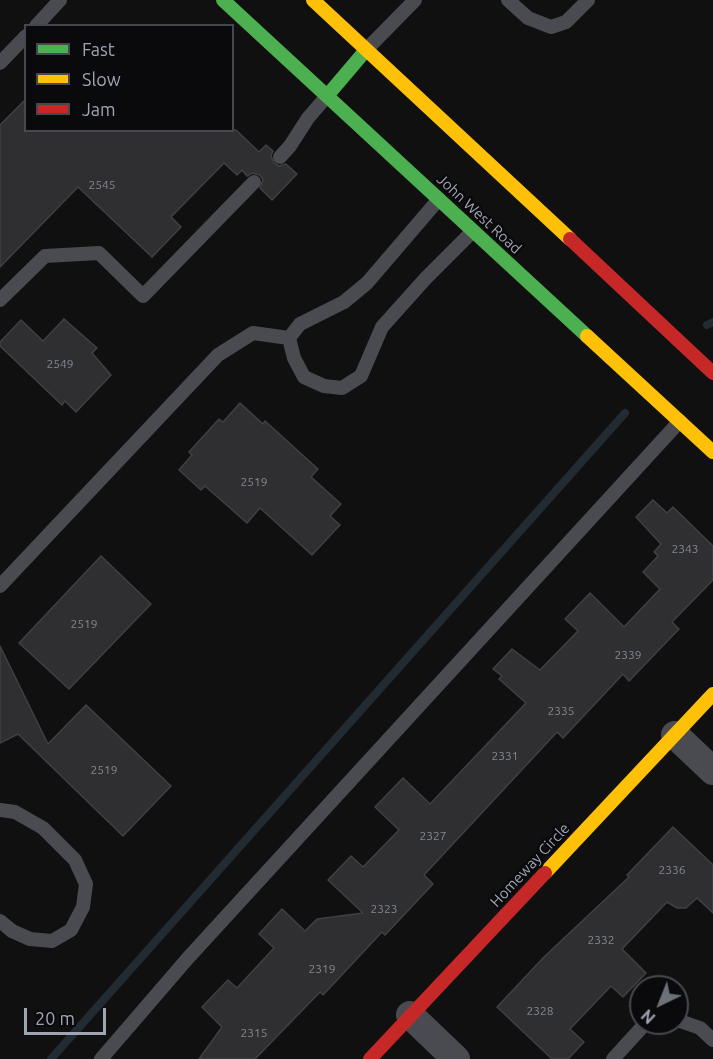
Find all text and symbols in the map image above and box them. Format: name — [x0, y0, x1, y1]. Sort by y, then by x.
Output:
legend — [24, 24, 234, 132]
text: Fast — [82, 39, 115, 59]
text: Slow — [82, 69, 121, 89]
text: Jam — [82, 99, 116, 119]
street label: John West Road — [433, 170, 525, 258]
house number: 2545 — [88, 178, 116, 192]
house number: 2549 — [46, 357, 74, 371]
house number: 2519 — [240, 475, 268, 489]
house number: 2343 — [671, 542, 699, 556]
house number: 2519 — [70, 617, 98, 631]
house number: 2339 — [614, 648, 642, 662]
house number: 2335 — [547, 704, 575, 718]
house number: 2331 — [491, 749, 519, 763]
house number: 2519 — [90, 763, 118, 777]
street label: Homeway Circle — [487, 819, 573, 911]
house number: 2327 — [419, 829, 447, 843]
house number: 2336 — [658, 863, 686, 877]
house number: 2323 — [370, 902, 398, 916]
house number: 2332 — [587, 933, 615, 947]
house number: 2319 — [308, 962, 336, 976]
north arrow — [629, 975, 689, 1035]
scale bar — [27, 996, 110, 1034]
house number: 2328 — [526, 1004, 554, 1018]
text: N — [638, 1006, 659, 1027]
text: 20 m — [35, 1008, 75, 1028]
house number: 2315 — [240, 1026, 268, 1040]

